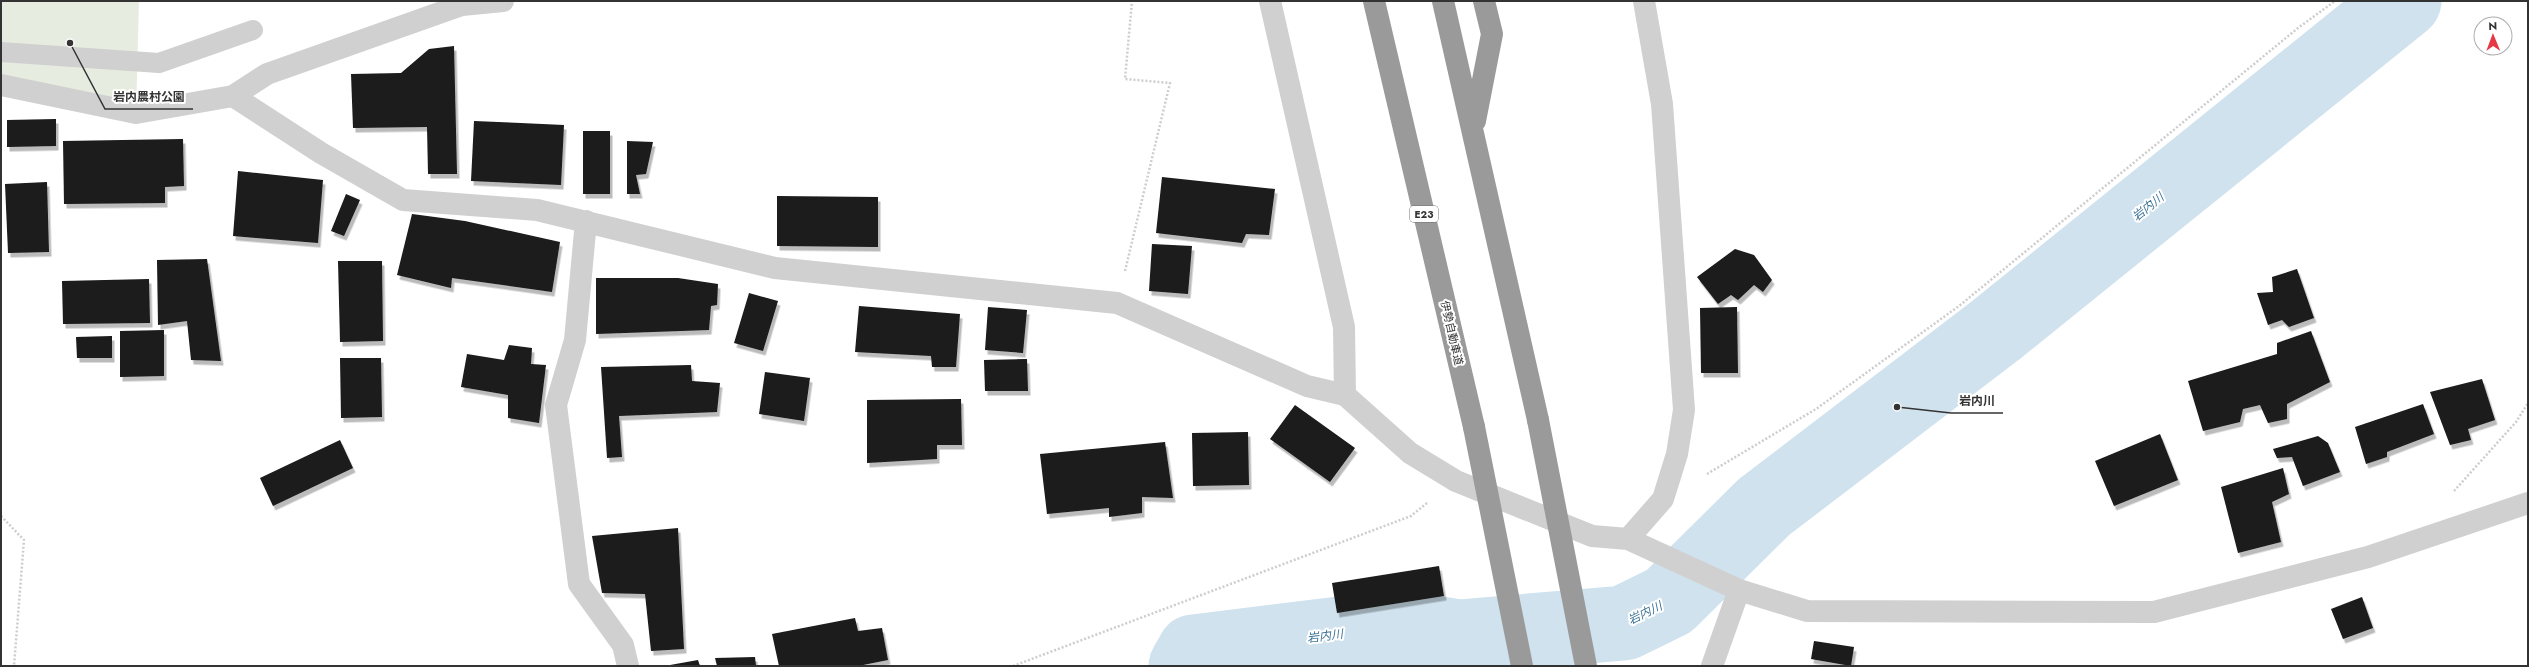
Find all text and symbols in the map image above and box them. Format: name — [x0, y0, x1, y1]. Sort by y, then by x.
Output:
north arrow — [2473, 16, 2513, 56]
text: N — [2488, 18, 2497, 34]
callout: 岩内農村公園 — [105, 85, 193, 109]
text: 岩内農村公園 — [113, 88, 185, 106]
water label: 岩内川 — [2128, 187, 2169, 225]
road number: E23 — [1410, 206, 1438, 222]
street label: 伊勢自動車道 — [1437, 299, 1467, 367]
callout: 岩内川 — [1951, 389, 2003, 413]
text: 岩内川 — [1959, 392, 1995, 410]
water label: 岩内川 — [1625, 596, 1667, 629]
water label: 岩内川 — [1306, 625, 1346, 647]

